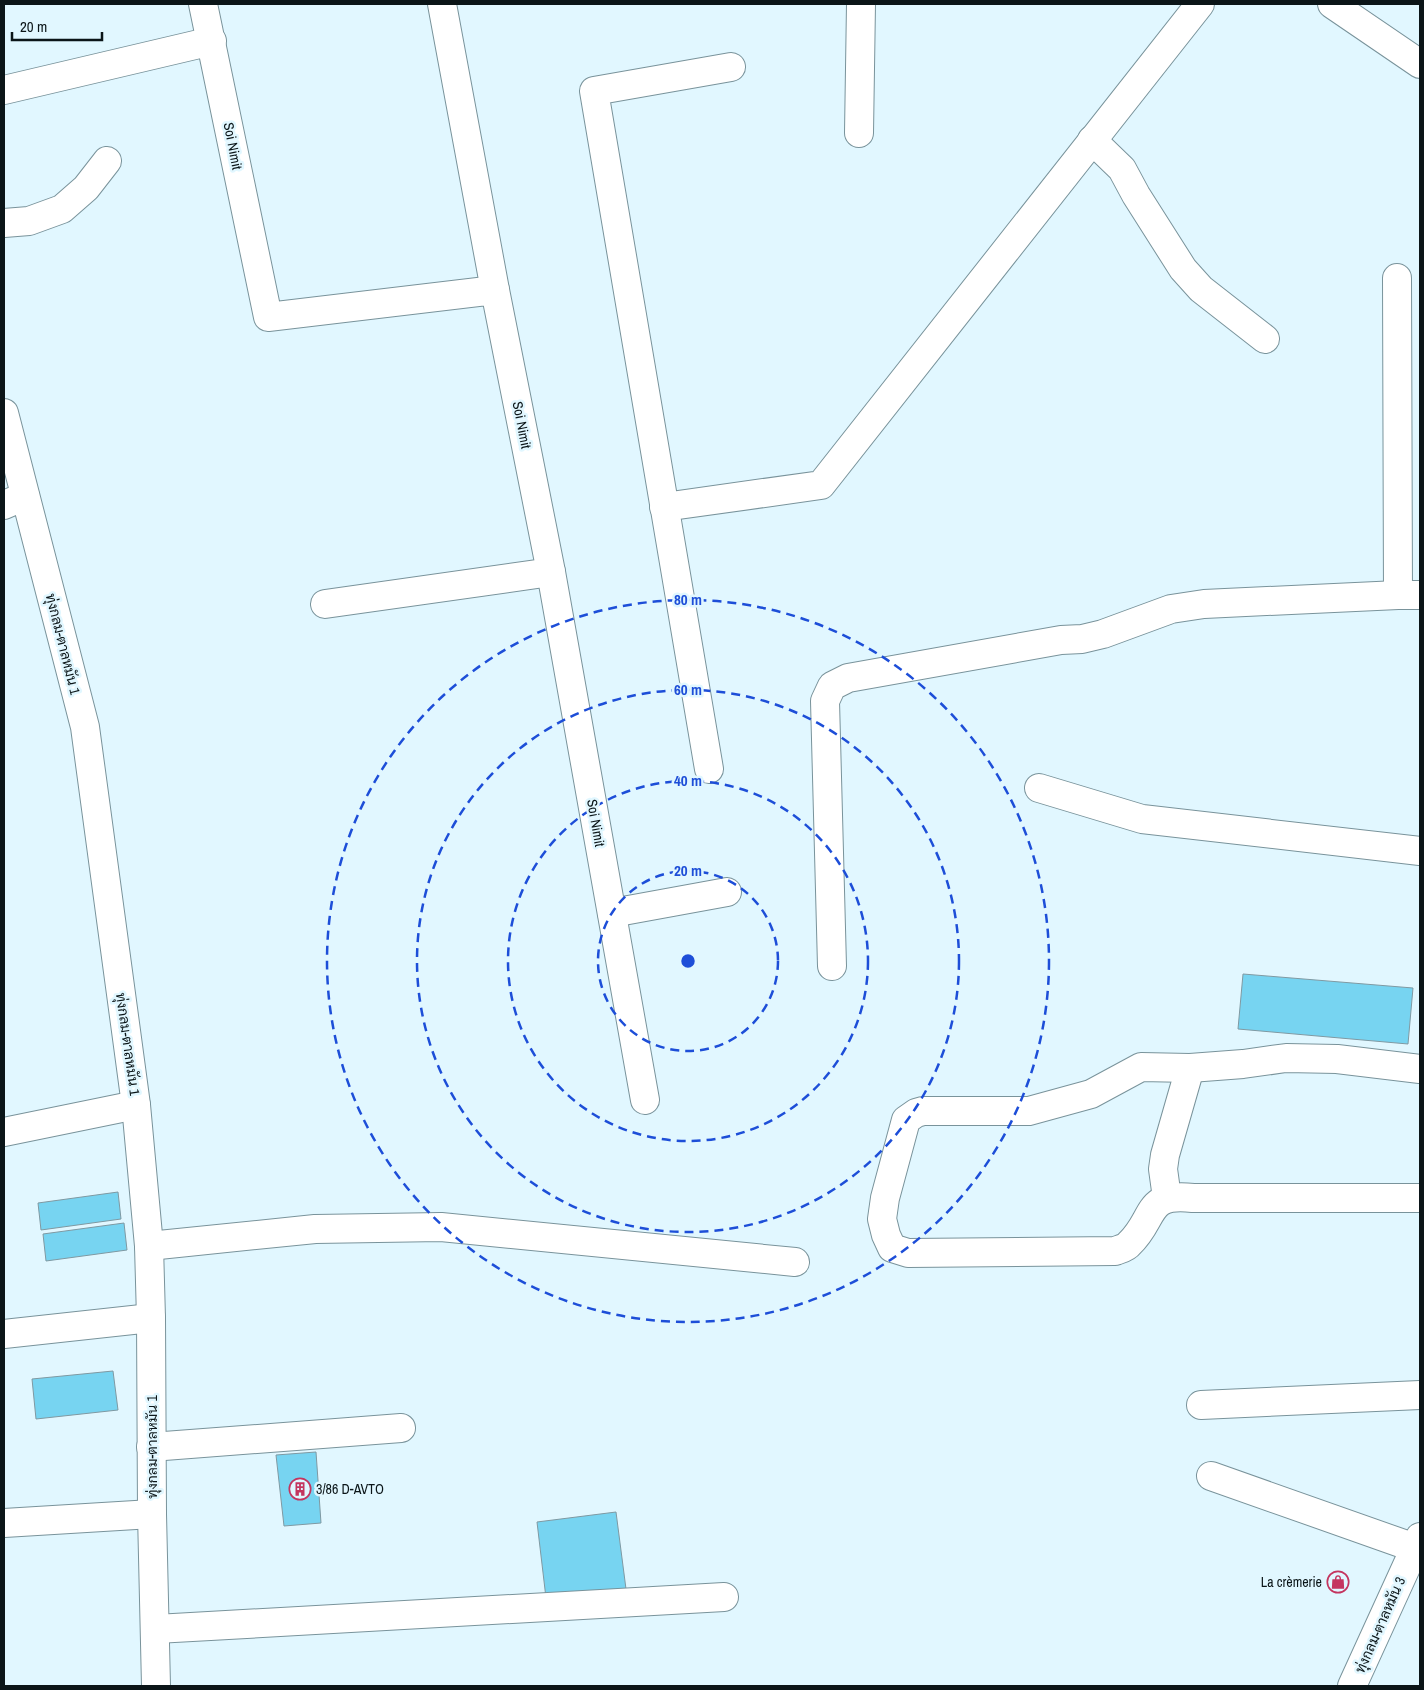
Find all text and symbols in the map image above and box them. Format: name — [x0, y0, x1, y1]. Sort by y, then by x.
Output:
scale bar — [12, 10, 102, 42]
text: 20 m — [20, 16, 47, 37]
street label: Soi Nimit — [220, 121, 246, 171]
street label: Soi Nimit — [509, 400, 535, 450]
text: 80 m — [674, 589, 702, 610]
street label: ทุ่งกลม-ตาลหมัน 1 — [41, 592, 84, 697]
text: 60 m — [674, 679, 702, 700]
text: 40 m — [674, 770, 702, 791]
street label: Soi Nimit — [583, 798, 609, 848]
text: 20 m — [674, 860, 702, 881]
centre of rings — [679, 952, 697, 970]
street label: ทุ่งกลม-ตาลหมัน 1 — [111, 991, 144, 1097]
street label: ทุ่งกลม-ตาลหมัน 1 — [143, 1395, 162, 1499]
building icon: 3/86 D-AVTO — [288, 1477, 312, 1501]
place label: 3/86 D-AVTO — [316, 1480, 384, 1498]
shop icon: La crèmerie — [1326, 1570, 1350, 1594]
place label: La crèmerie — [1261, 1573, 1322, 1591]
street label: ทุ่งกลม-ตาลหมัน 3 — [1351, 1574, 1410, 1676]

